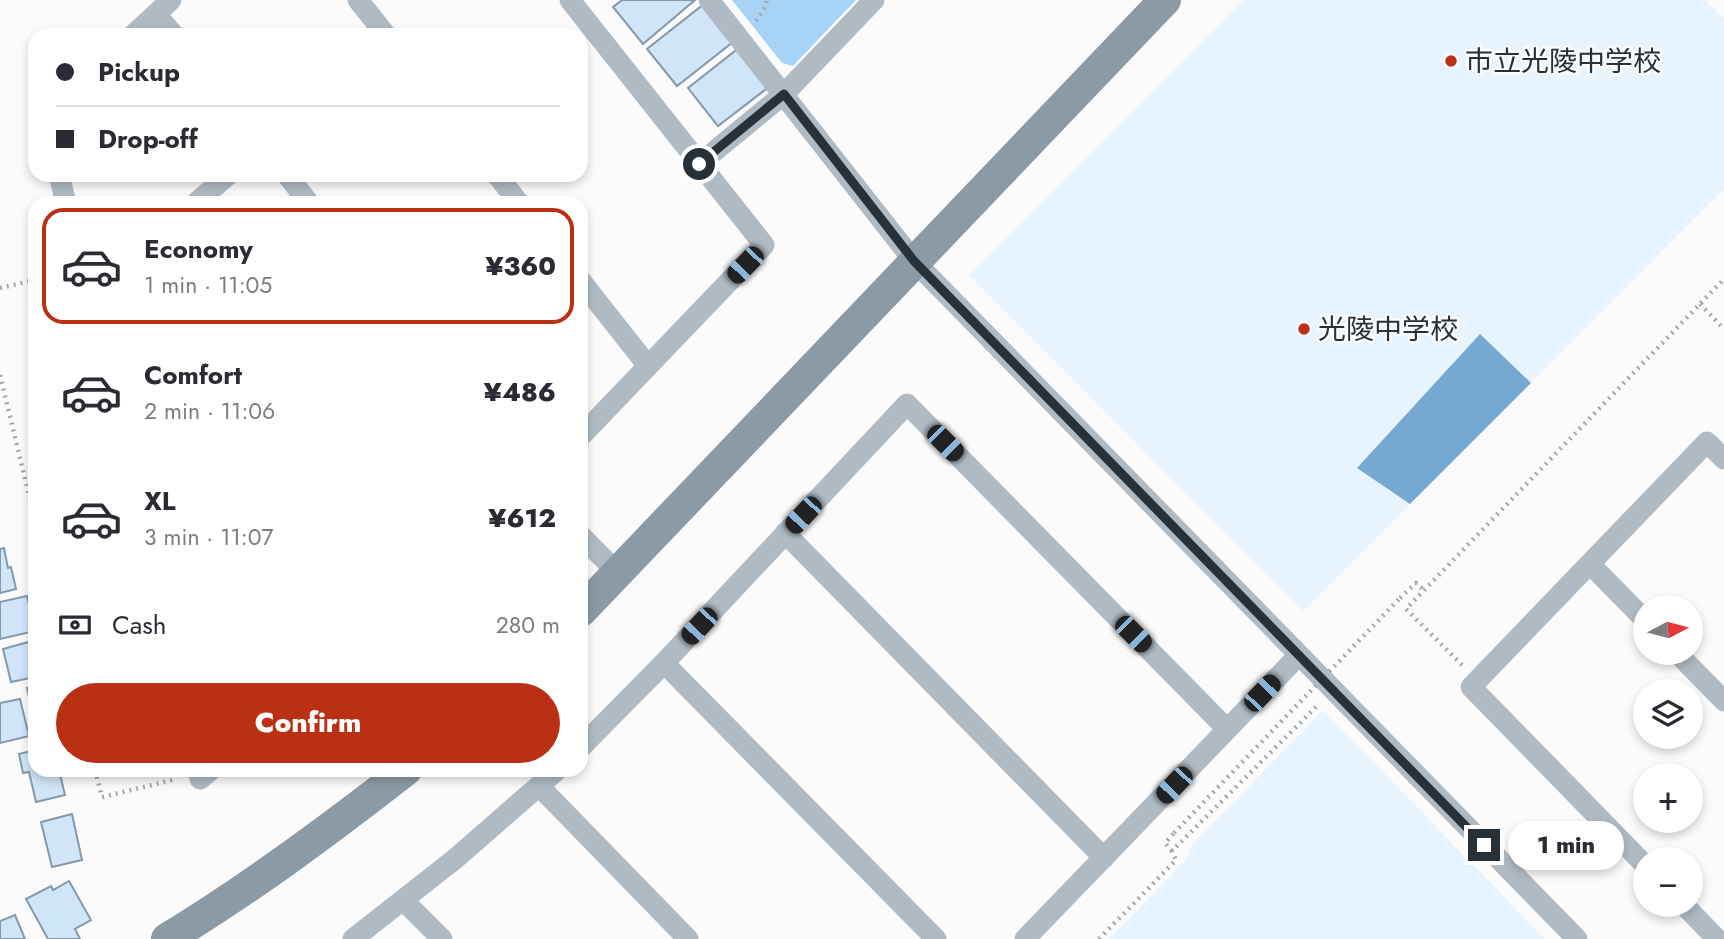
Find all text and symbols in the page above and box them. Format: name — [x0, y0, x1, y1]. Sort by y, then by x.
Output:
place label: 市立光陵中学校 — [1465, 41, 1661, 82]
text: Pickup — [98, 53, 180, 91]
marker: 市立光陵中学校 — [1443, 53, 1459, 69]
text: Drop-off — [98, 120, 198, 158]
route start — [683, 148, 715, 180]
text: Economy — [144, 230, 253, 268]
icon: car — [60, 235, 123, 298]
car — [723, 243, 768, 287]
text: ¥360 — [485, 247, 556, 285]
text: 1 min · 11:05 — [144, 268, 272, 302]
place label: 光陵中学校 — [1318, 309, 1458, 350]
marker: 光陵中学校 — [1296, 321, 1312, 337]
text: Comfort — [144, 356, 242, 394]
icon: car — [60, 361, 123, 424]
text: ¥486 — [484, 373, 556, 411]
text: 2 min · 11:06 — [144, 394, 275, 428]
car — [923, 421, 968, 465]
text: XL — [144, 482, 176, 520]
icon: car — [60, 487, 123, 550]
car — [781, 492, 826, 538]
text: ¥612 — [488, 499, 556, 537]
text: 3 min · 11:07 — [144, 520, 274, 554]
north arrow — [1633, 595, 1703, 665]
map controls — [1633, 595, 1703, 917]
car — [677, 603, 722, 649]
icon: cash — [56, 606, 94, 644]
text: Cash — [112, 606, 166, 644]
text: 280 m — [496, 608, 560, 642]
car — [1111, 612, 1156, 656]
car — [1240, 671, 1285, 715]
button: layers — [1633, 679, 1703, 749]
button: Confirm — [56, 683, 560, 763]
car — [1152, 763, 1197, 807]
button: + — [1633, 763, 1703, 833]
callout: 1 min — [1508, 820, 1624, 870]
text: 1 min — [1537, 828, 1595, 862]
route end — [1468, 829, 1500, 861]
button: − — [1633, 847, 1703, 917]

